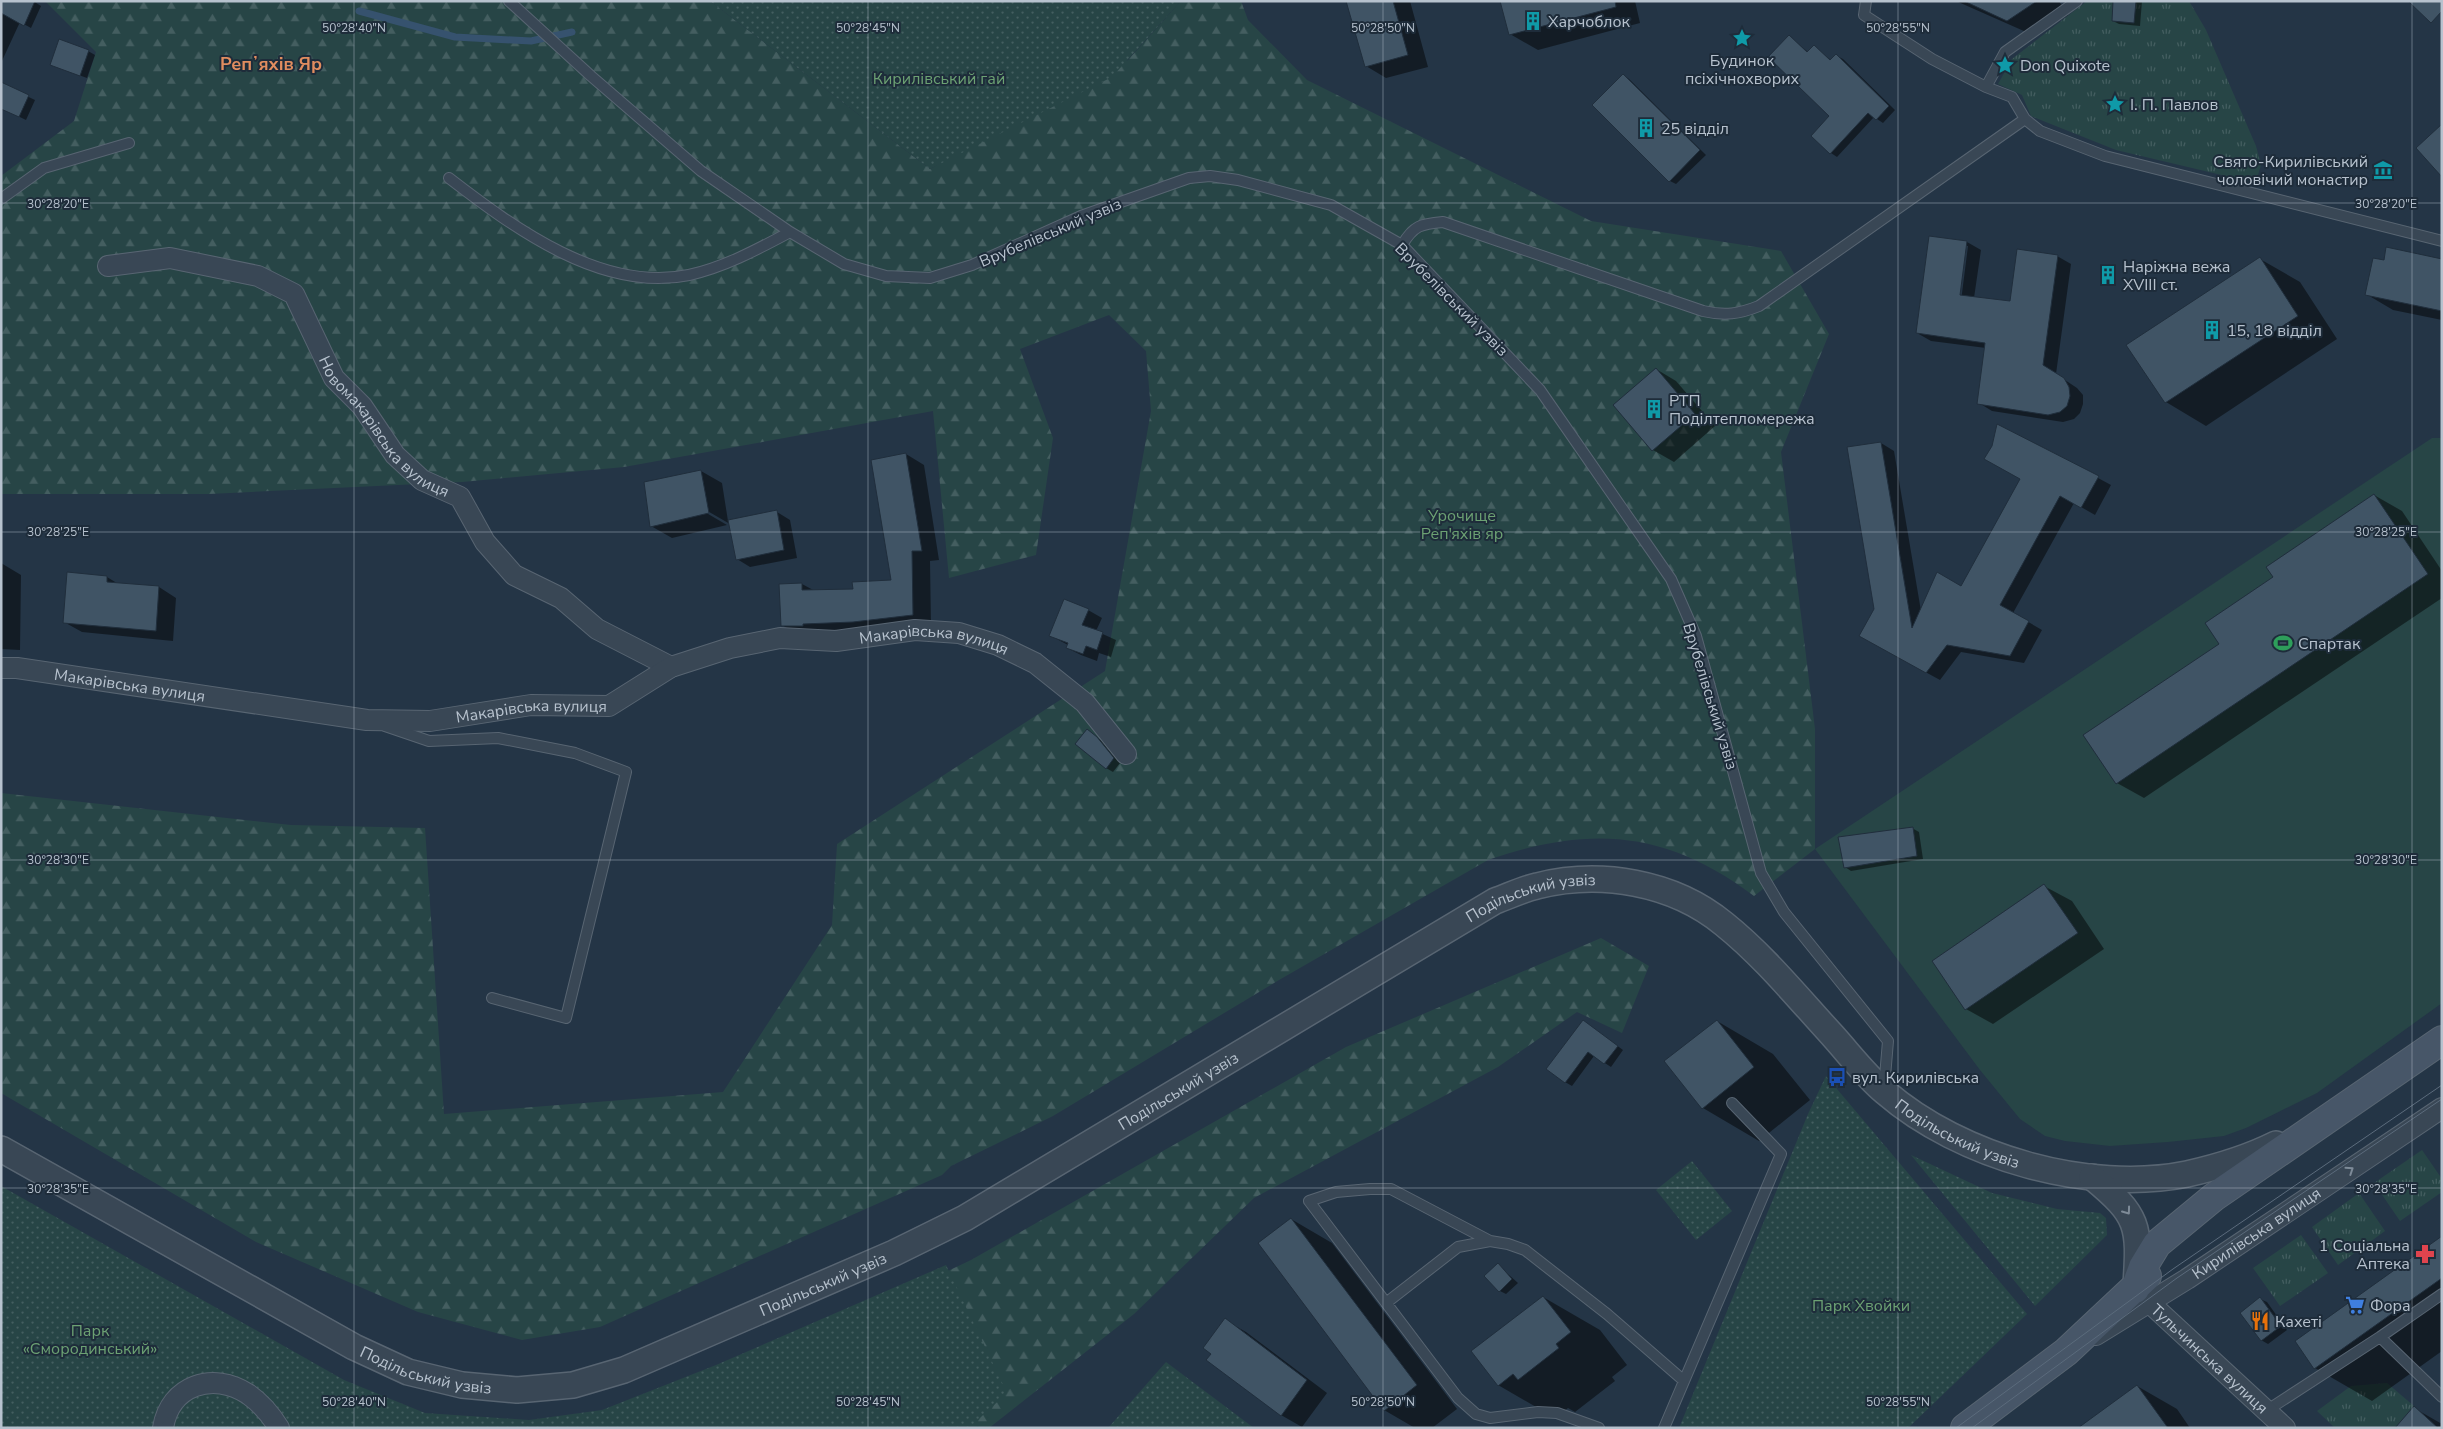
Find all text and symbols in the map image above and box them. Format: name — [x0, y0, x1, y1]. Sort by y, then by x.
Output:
building icon: Харчоблок — [1522, 10, 1544, 32]
place label: Харчоблок — [1548, 11, 1631, 33]
text: 50°28'40"N — [322, 20, 386, 36]
text: 50°28'45"N — [836, 20, 900, 36]
text: 50°28'50"N — [1351, 20, 1415, 36]
text: 50°28'55"N — [1866, 20, 1930, 36]
place icon: Будинок псіхічнохворих — [1731, 27, 1753, 49]
place label: Будинок псіхічнохворих — [1685, 50, 1799, 90]
district label: Репʼяхів Яр — [220, 52, 322, 76]
place icon: Don Quixote — [1994, 54, 2016, 76]
place label: Don Quixote — [2020, 55, 2110, 77]
park label: Кирилівський гай — [873, 68, 1005, 90]
place icon: І. П. Павлов — [2104, 93, 2126, 115]
place label: І. П. Павлов — [2130, 94, 2218, 116]
building icon: 25 відділ — [1635, 117, 1657, 139]
place label: 25 відділ — [1661, 118, 1729, 140]
place label: Свято-Кирилівський чоловічий монастир — [2213, 151, 2368, 191]
museum icon: Свято-Кирилівський чоловічий монастир — [2372, 159, 2394, 181]
street label: Врубелівський узвіз — [976, 193, 1125, 273]
text: 30°28'20"E — [27, 196, 89, 212]
text: 30°28'20"E — [2355, 196, 2417, 212]
street label: Врубелівський узвіз — [1390, 238, 1513, 361]
place label: Наріжна вежа XVIII ст. — [2123, 256, 2230, 296]
building icon: Наріжна вежа XVIII ст. — [2097, 264, 2119, 286]
building icon: 15, 18 відділ — [2201, 319, 2223, 341]
place label: 15, 18 відділ — [2227, 320, 2322, 342]
street label: Новомакарівська вулиця — [313, 352, 453, 503]
place label: РТП Поділтепломережа — [1669, 390, 1815, 430]
building icon: РТП Поділтепломережа — [1643, 398, 1665, 420]
park label: Урочище Реп'яхів яр — [1421, 505, 1503, 545]
text: 30°28'25"E — [27, 524, 89, 540]
text: 30°28'25"E — [2355, 524, 2417, 540]
street label: Макарівська вулиця — [858, 620, 1012, 661]
street label: Врубелівський узвіз — [1677, 620, 1743, 772]
sports icon: Спартак — [2272, 632, 2294, 654]
place label: Спартак — [2298, 633, 2361, 655]
street label: Макарівська вулиця — [53, 664, 207, 708]
street label: Макарівська вулиця — [454, 695, 607, 729]
text: 30°28'30"E — [27, 852, 89, 868]
text: 30°28'30"E — [2355, 852, 2417, 868]
street label: Подільський узвіз — [1462, 869, 1596, 928]
street label: Подільський узвіз — [1114, 1047, 1243, 1136]
bus stop icon: вул. Кирилівська — [1826, 1066, 1848, 1088]
place label: вул. Кирилівська — [1852, 1067, 1979, 1089]
street label: Подільський узвіз — [1890, 1094, 2022, 1174]
one-way arrow — [2344, 1167, 2354, 1176]
text: 30°28'35"E — [27, 1181, 89, 1197]
text: 30°28'35"E — [2355, 1181, 2417, 1197]
street label: Кирилівська вулиця — [2188, 1182, 2325, 1285]
one-way arrow — [2121, 1205, 2130, 1215]
place label: 1 Соціальна Аптека — [2319, 1235, 2410, 1275]
pharmacy icon: 1 Соціальна Аптека — [2414, 1243, 2436, 1265]
street label: Подільський узвіз — [756, 1248, 890, 1322]
supermarket icon: Фора — [2344, 1294, 2366, 1316]
park label: Парк Хвойки — [1812, 1295, 1910, 1317]
place label: Фора — [2370, 1295, 2411, 1317]
street label: Тульчинська вулиця — [2146, 1299, 2273, 1419]
restaurant icon: Кахеті — [2249, 1310, 2271, 1332]
place label: Кахеті — [2275, 1311, 2322, 1333]
park label: Парк «Смородинський» — [23, 1320, 157, 1360]
street label: Подільський узвіз — [356, 1341, 492, 1400]
text: 50°28'40"N — [322, 1394, 386, 1410]
text: 50°28'45"N — [836, 1394, 900, 1410]
text: 50°28'50"N — [1351, 1394, 1415, 1410]
text: 50°28'55"N — [1866, 1394, 1930, 1410]

